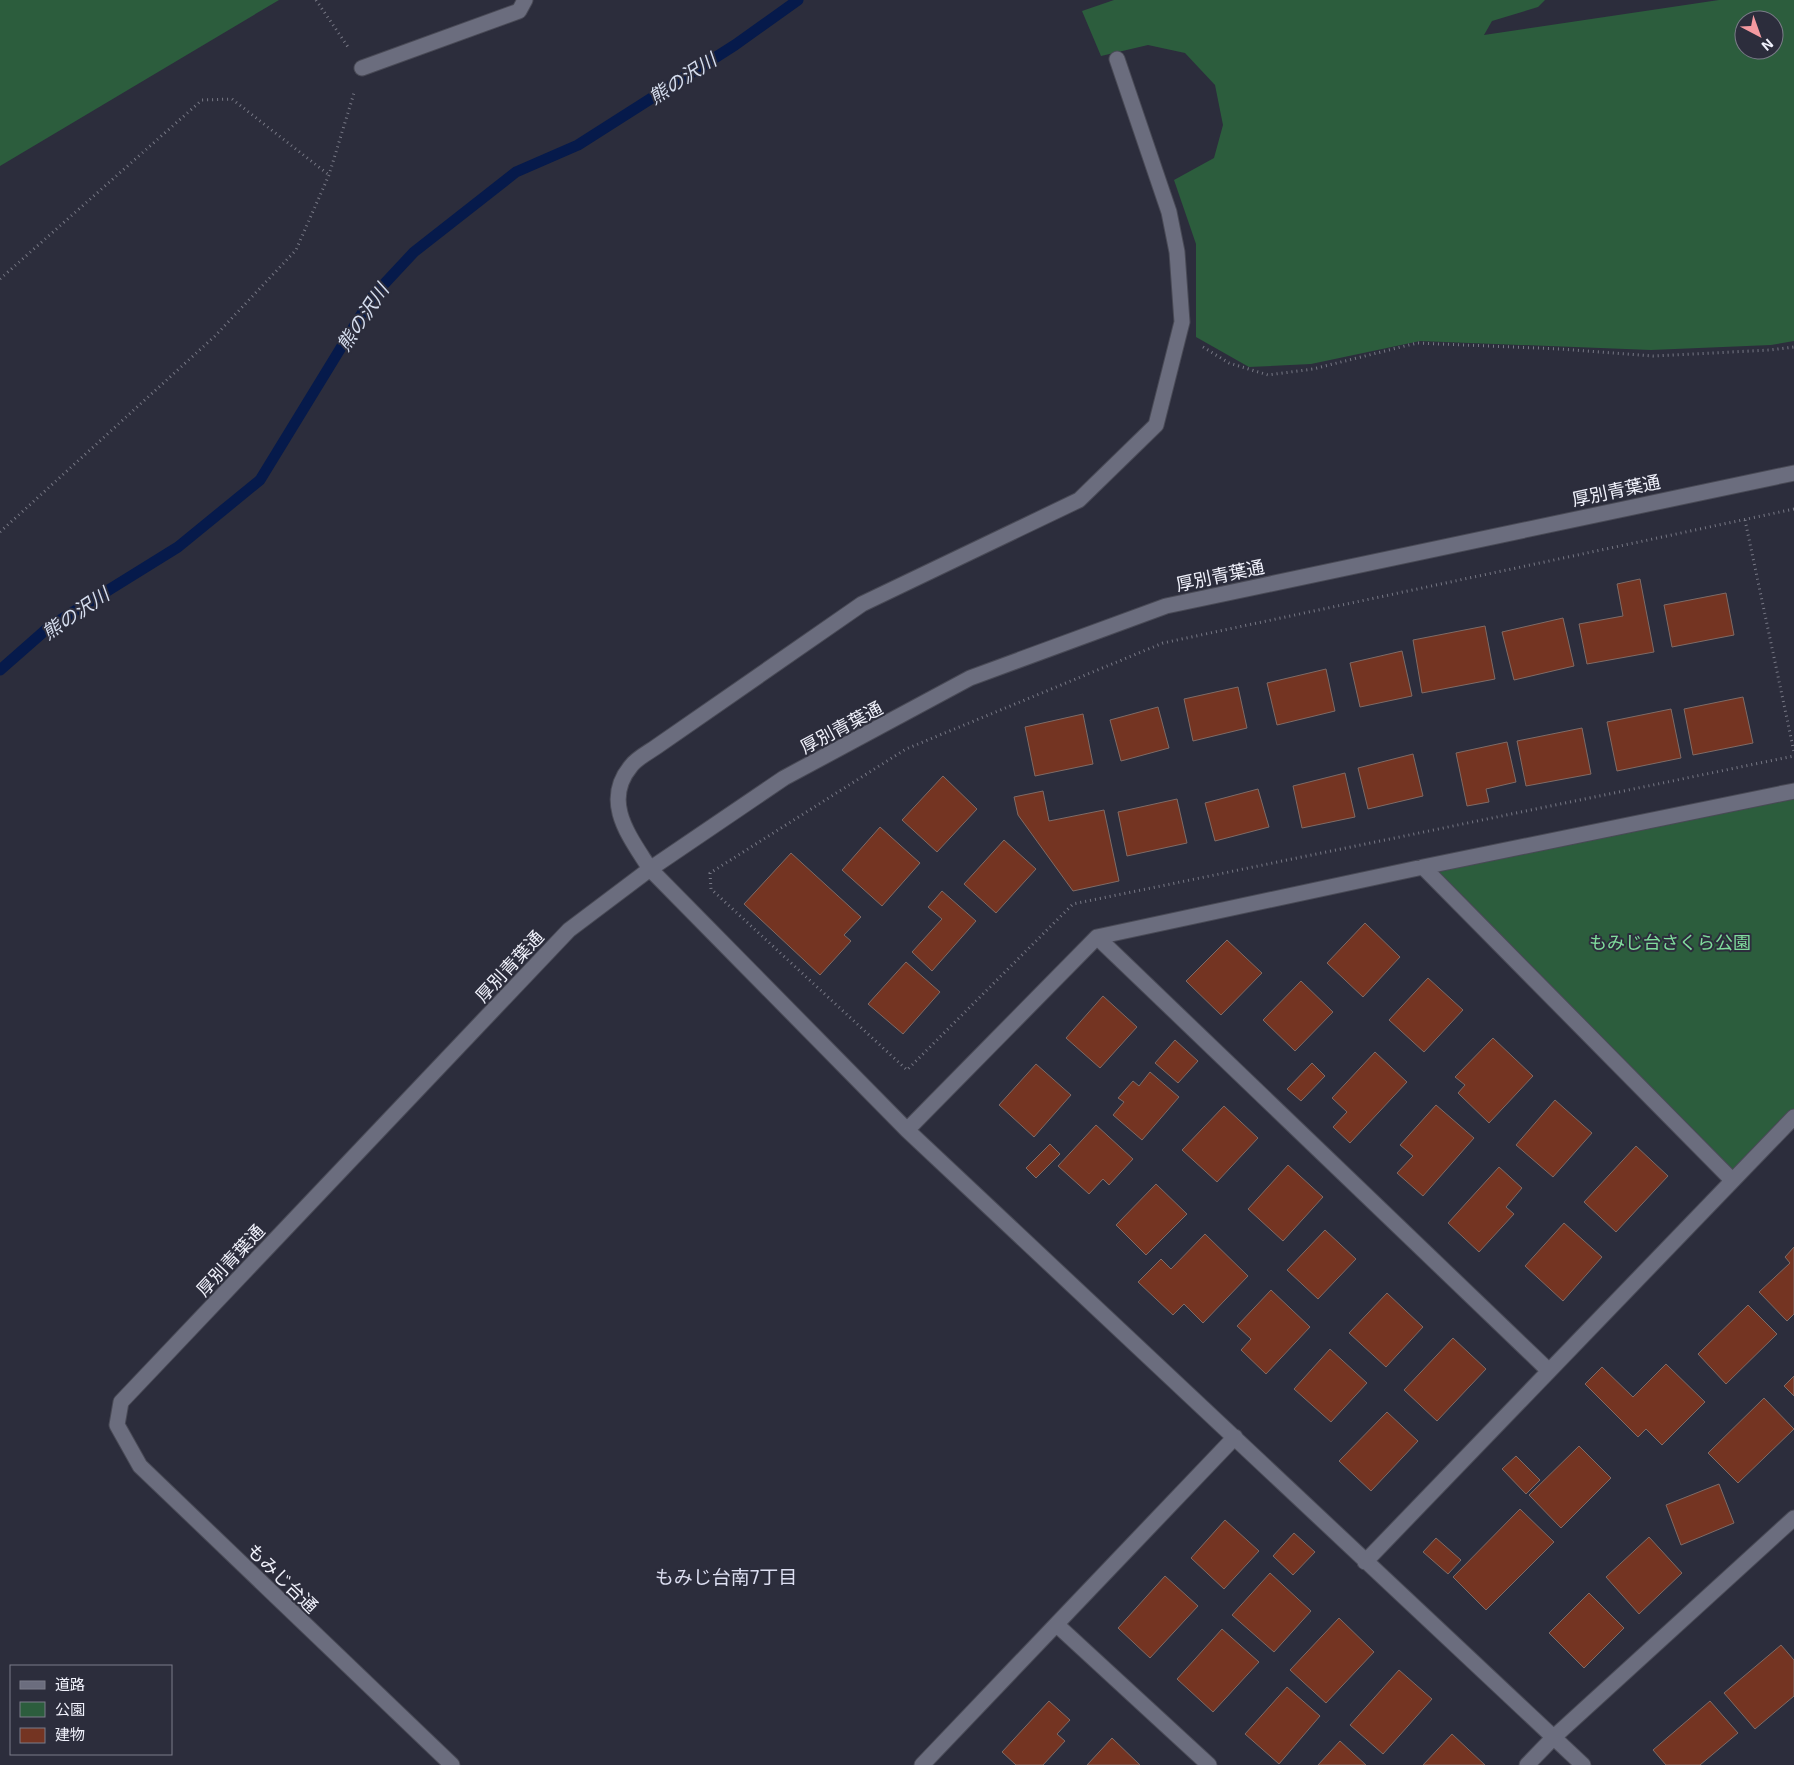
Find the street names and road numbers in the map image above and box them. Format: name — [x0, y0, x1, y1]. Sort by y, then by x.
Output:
street label: 厚別青葉通 — [1570, 470, 1662, 510]
street label: 厚別青葉通 — [1174, 555, 1266, 595]
street label: 厚別青葉通 — [796, 696, 886, 758]
street label: 厚別青葉通 — [470, 926, 548, 1006]
street label: 厚別青葉通 — [191, 1220, 269, 1300]
street label: もみじ台通 — [243, 1539, 323, 1617]

